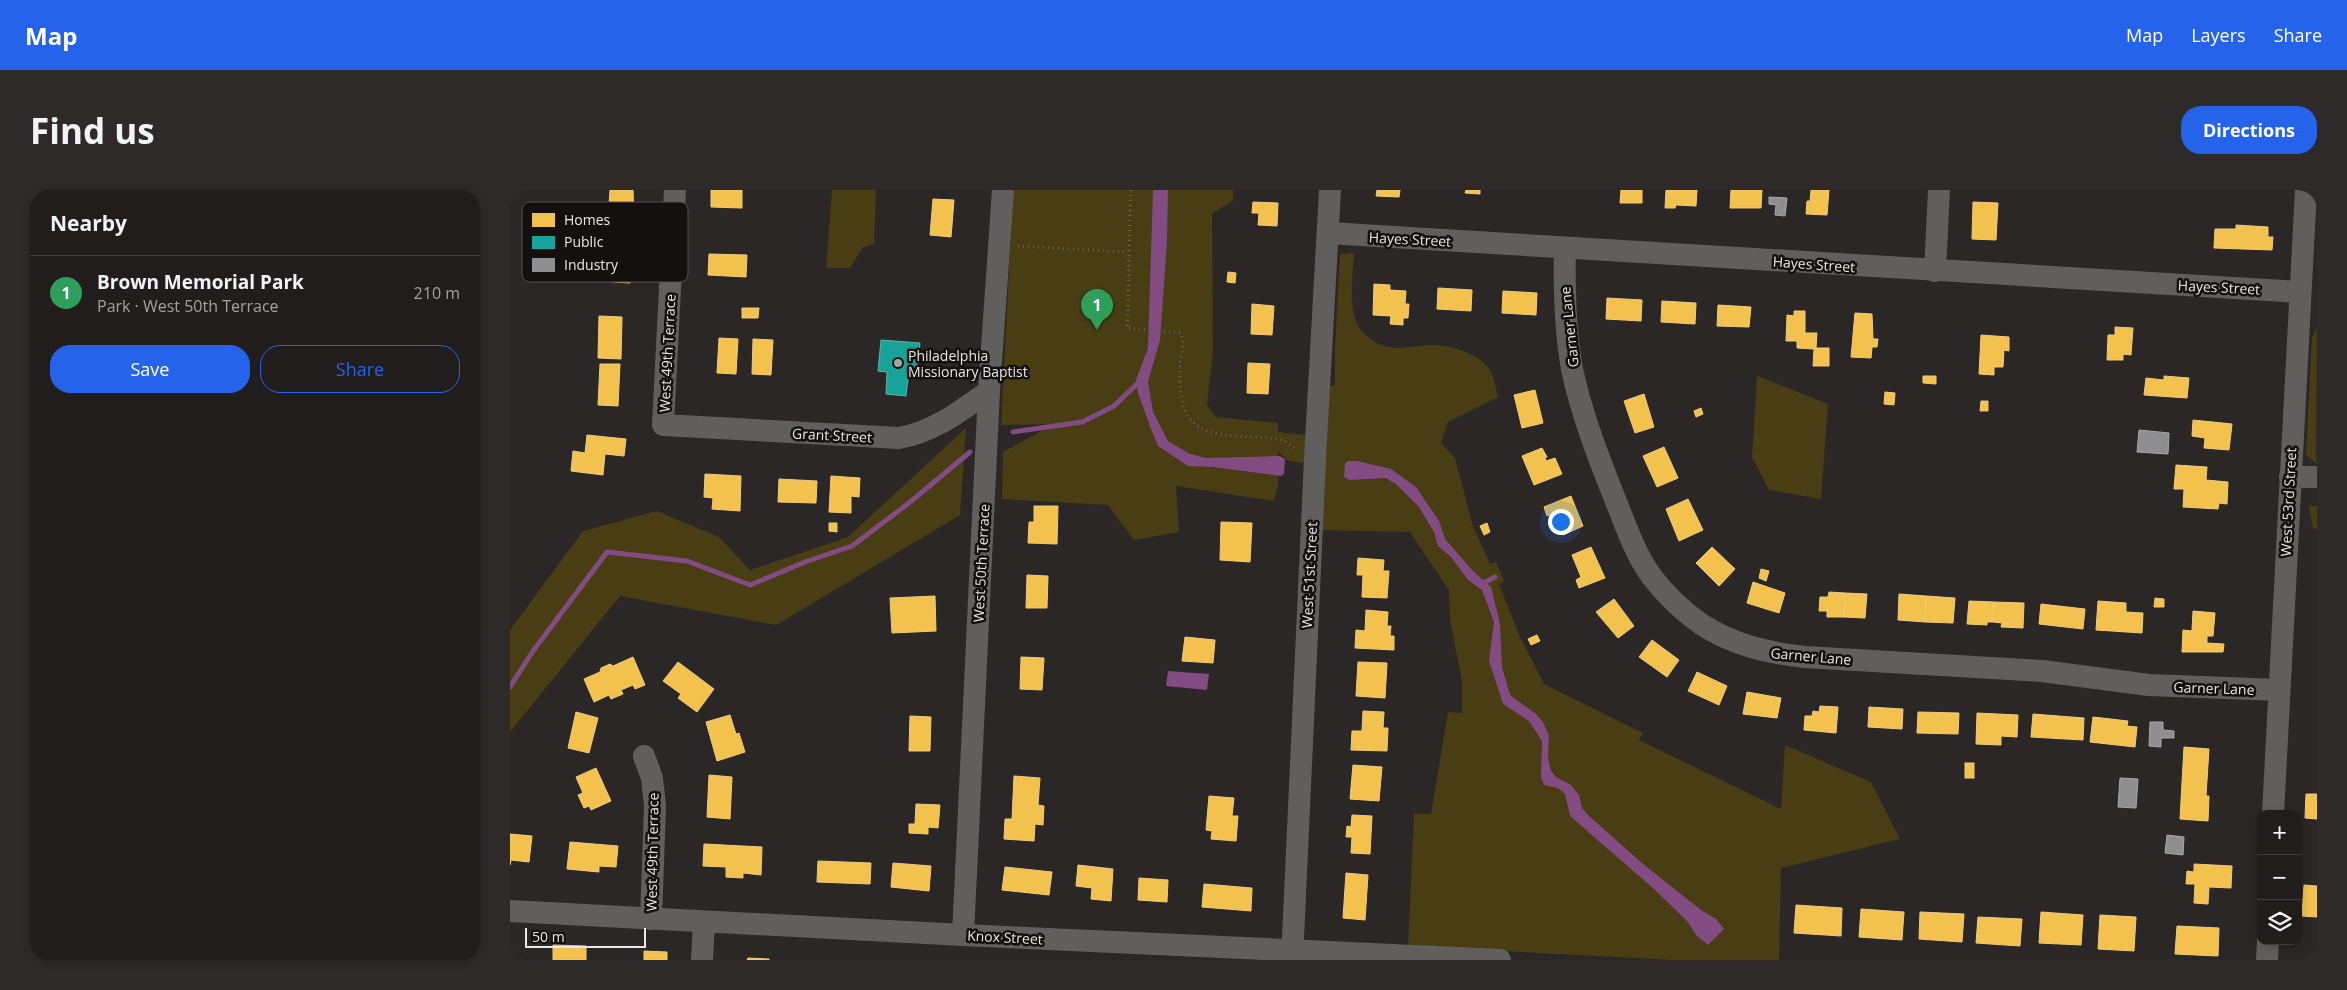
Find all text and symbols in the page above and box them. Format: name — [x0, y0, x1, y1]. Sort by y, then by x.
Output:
text: Map — [25, 19, 77, 52]
text: Map — [2126, 23, 2163, 47]
text: Layers — [2191, 23, 2246, 47]
text: Share — [2274, 23, 2322, 47]
button: Directions — [2181, 106, 2317, 154]
text: Find us — [30, 107, 155, 154]
legend — [522, 202, 688, 282]
text: Nearby — [50, 209, 127, 237]
text: Homes — [564, 210, 611, 229]
street label: Hayes Street — [1368, 227, 1452, 251]
text: Public — [564, 232, 604, 251]
street label: Hayes Street — [1772, 252, 1856, 276]
text: Industry — [564, 255, 619, 274]
text: Brown Memorial Park — [97, 269, 304, 295]
street label: Hayes Street — [2177, 275, 2261, 299]
text: 1 — [61, 282, 71, 304]
text: 210 m — [414, 282, 460, 304]
street label: Garner Lane — [1555, 286, 1583, 368]
pin: 1 — [1081, 289, 1113, 330]
street label: West 49th Terrace — [654, 293, 680, 413]
text: Park · West 50th Terrace — [97, 295, 279, 317]
button: Save — [50, 345, 250, 393]
button: Share — [260, 345, 460, 393]
place label: Philadelphia Missionary Baptist — [908, 346, 1028, 381]
marker: Philadelphia Missionary Baptist — [892, 357, 904, 369]
street label: Grant Street — [792, 423, 872, 447]
street label: West 53rd Street — [2276, 447, 2300, 557]
street label: West 50th Terrace — [968, 503, 994, 623]
your location — [1548, 509, 1574, 535]
street label: West 51st Street — [1297, 521, 1321, 629]
street label: Garner Lane — [1770, 643, 1852, 669]
street label: Garner Lane — [2173, 677, 2255, 699]
street label: West 49th Terrace — [641, 792, 663, 911]
map controls — [2257, 810, 2302, 945]
button: + — [2257, 810, 2302, 855]
button: − — [2257, 855, 2302, 900]
button: layers — [2257, 900, 2302, 945]
scale bar — [525, 925, 646, 948]
street label: Knox Street — [967, 926, 1043, 948]
text: 50 m — [532, 927, 565, 946]

